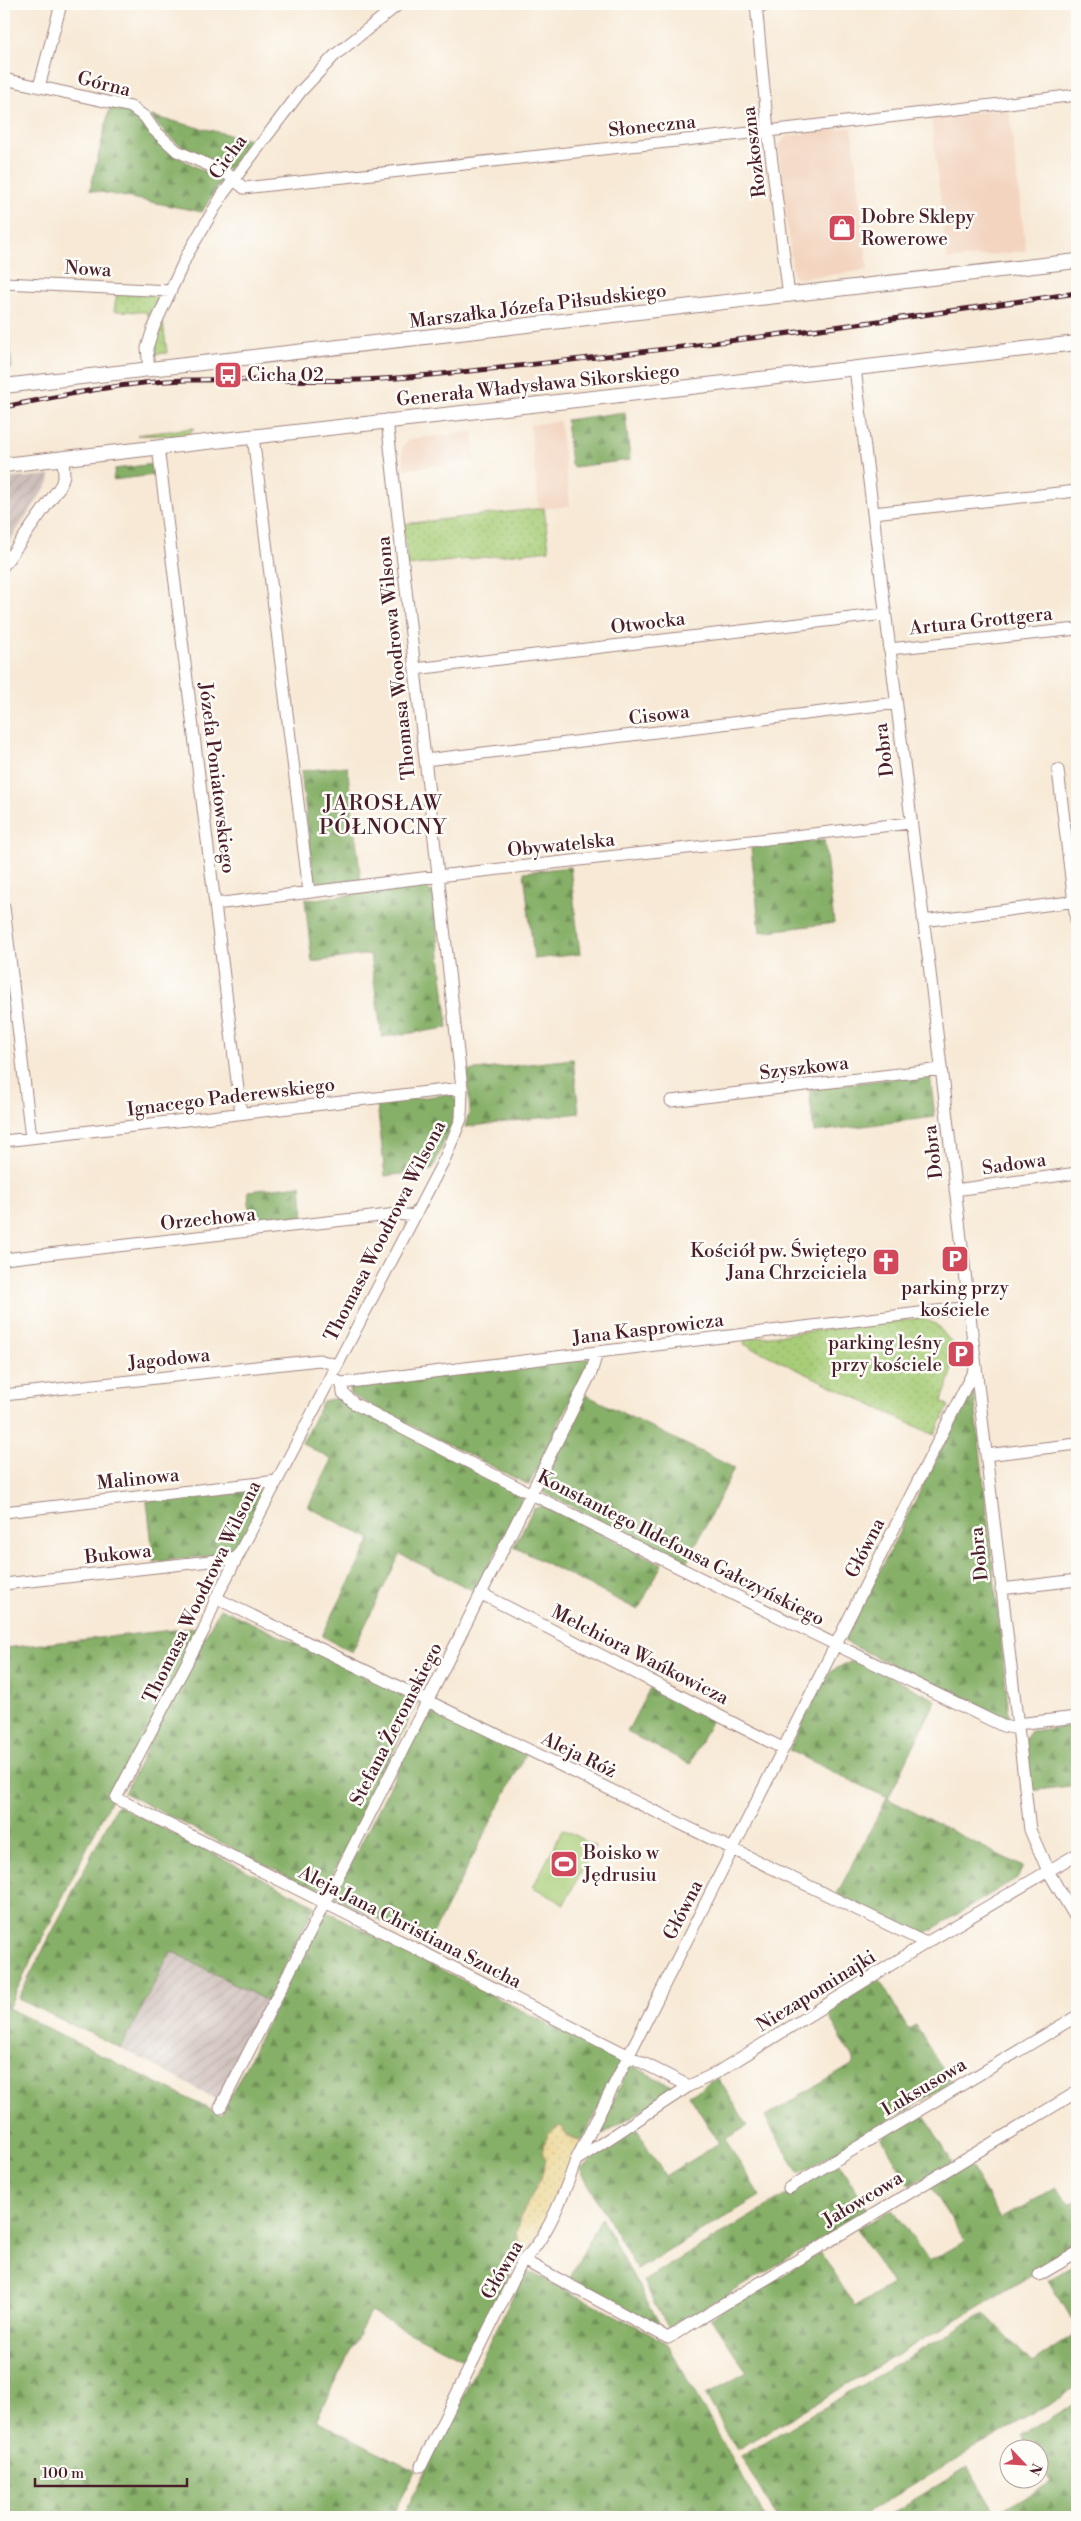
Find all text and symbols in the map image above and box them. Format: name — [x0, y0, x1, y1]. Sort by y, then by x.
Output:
street label: Górna — [75, 66, 134, 102]
street label: Rozkoszna — [736, 105, 771, 199]
street label: Słoneczna — [607, 109, 697, 143]
street label: Cicha — [204, 130, 253, 184]
place label: Dobre Sklepy Rowerowe — [861, 205, 976, 251]
shop icon: Dobre Sklepy Rowerowe — [827, 213, 857, 243]
street label: Nowa — [64, 256, 113, 282]
street label: Marszałka Józefa Piłsudskiego — [408, 278, 668, 334]
street label: Generała Władysława Sikorskiego — [395, 358, 681, 412]
bus stop icon: Cicha 02 — [213, 360, 243, 390]
place label: Cicha 02 — [247, 363, 324, 387]
street label: Thomasa Woodrowa Wilsona — [371, 535, 421, 781]
street label: Artura Grottgera — [907, 602, 1054, 641]
street label: Otwocka — [609, 606, 687, 639]
street label: Józefa Poniatowskiego — [193, 680, 241, 875]
street label: Cisowa — [627, 699, 691, 731]
street label: Dobra — [869, 721, 899, 778]
district label: JAROSŁAW PÓŁNOCNY — [319, 791, 447, 841]
street label: Obywatelska — [506, 827, 616, 863]
street label: Szyszkowa — [758, 1051, 850, 1085]
street label: Ignacego Paderewskiego — [126, 1072, 336, 1122]
street label: Thomasa Woodrowa Wilsona — [319, 1116, 451, 1345]
street label: Dobra — [918, 1123, 948, 1180]
street label: Sadowa — [980, 1148, 1048, 1180]
street label: Orzechowa — [159, 1202, 257, 1236]
place label: Kościół pw. Świętego Jana Chrzciciela — [690, 1238, 867, 1285]
parking icon: parking przy kościele — [940, 1244, 970, 1274]
church icon: Kościół pw. Świętego Jana Chrzciciela — [871, 1247, 901, 1277]
place label: parking przy kościele — [901, 1276, 1009, 1322]
street label: Jana Kasprowicza — [570, 1308, 725, 1350]
place label: parking leśny przy kościele — [828, 1331, 943, 1377]
parking icon: parking leśny przy kościele — [946, 1339, 976, 1369]
street label: Jagodowa — [126, 1343, 211, 1375]
street label: Malinowa — [96, 1463, 181, 1495]
street label: Konstantego Ildefonsa Gałczyńskiego — [533, 1465, 829, 1631]
street label: Thomasa Woodrowa Wilsona — [138, 1476, 267, 1707]
street label: Główna — [840, 1514, 890, 1582]
street label: Dobra — [964, 1526, 994, 1582]
street label: Bukowa — [82, 1539, 153, 1570]
street label: Melchiora Wańkowicza — [547, 1600, 733, 1710]
street label: Stefana Żeromskiego — [343, 1638, 448, 1810]
street label: Aleja Róż — [537, 1726, 621, 1784]
place label: Boisko w Jędrusiu — [582, 1841, 660, 1887]
sports icon: Boisko w Jędrusiu — [549, 1849, 579, 1879]
street label: Aleja Jana Christiana Szucha — [294, 1860, 526, 1994]
street label: Główna — [658, 1876, 708, 1944]
street label: Niezapominajki — [752, 1945, 880, 2037]
street label: Luksusowa — [877, 2052, 971, 2122]
street label: Jałowcowa — [818, 2166, 908, 2233]
street label: Główna — [476, 2236, 529, 2304]
north arrow — [998, 2438, 1048, 2488]
scale bar — [35, 2456, 188, 2488]
text: N — [1024, 2460, 1045, 2478]
text: 100 m — [42, 2464, 84, 2483]

